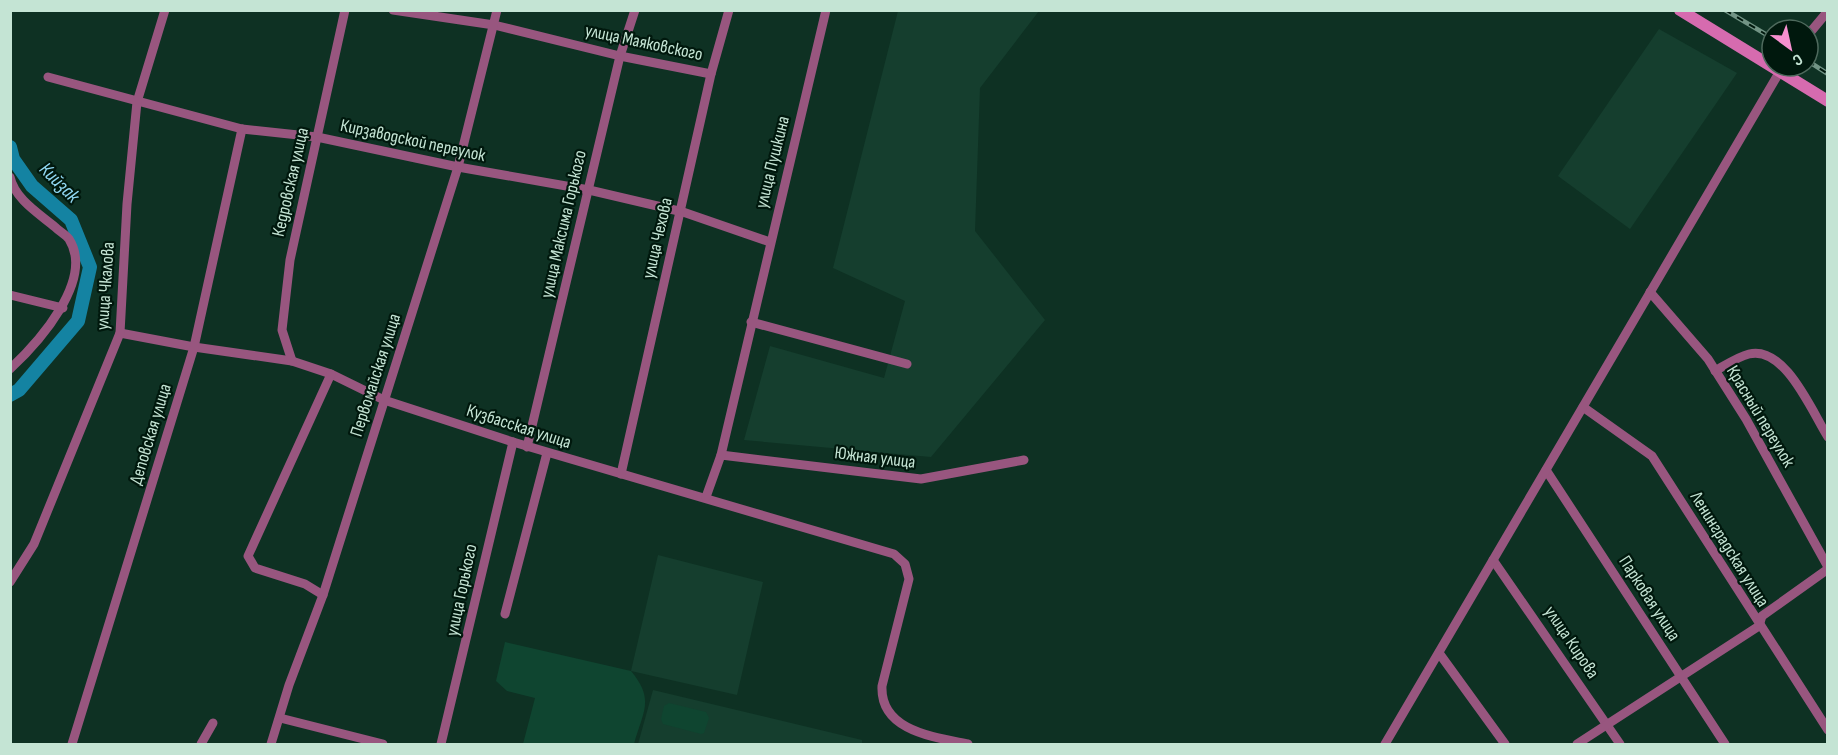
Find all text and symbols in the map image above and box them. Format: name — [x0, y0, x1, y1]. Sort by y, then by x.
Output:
north arrow — [1760, 18, 1820, 78]
street label: улица Маяковского — [583, 20, 705, 65]
text: С — [1789, 49, 1806, 70]
street label: улица Пушкина — [751, 114, 794, 210]
street label: Кирзаводской переулок — [339, 115, 487, 166]
street label: Кедровская улица — [268, 126, 313, 239]
street label: улица Максима Горького — [536, 148, 591, 300]
water label: Кийзак — [34, 157, 86, 209]
street label: улица Чехова — [638, 196, 677, 280]
street label: улица Чкалова — [92, 241, 119, 331]
street label: Первомайская улица — [346, 311, 405, 439]
street label: Красный переулок — [1722, 362, 1799, 471]
street label: Деповская улица — [125, 381, 176, 487]
street label: Кузбасская улица — [464, 400, 574, 453]
street label: Южная улица — [833, 442, 917, 473]
street label: Ленинградская улица — [1685, 487, 1773, 611]
street label: улица Горького — [441, 542, 481, 638]
street label: Парковая улица — [1614, 552, 1685, 645]
street label: улица Кирова — [1540, 602, 1604, 683]

